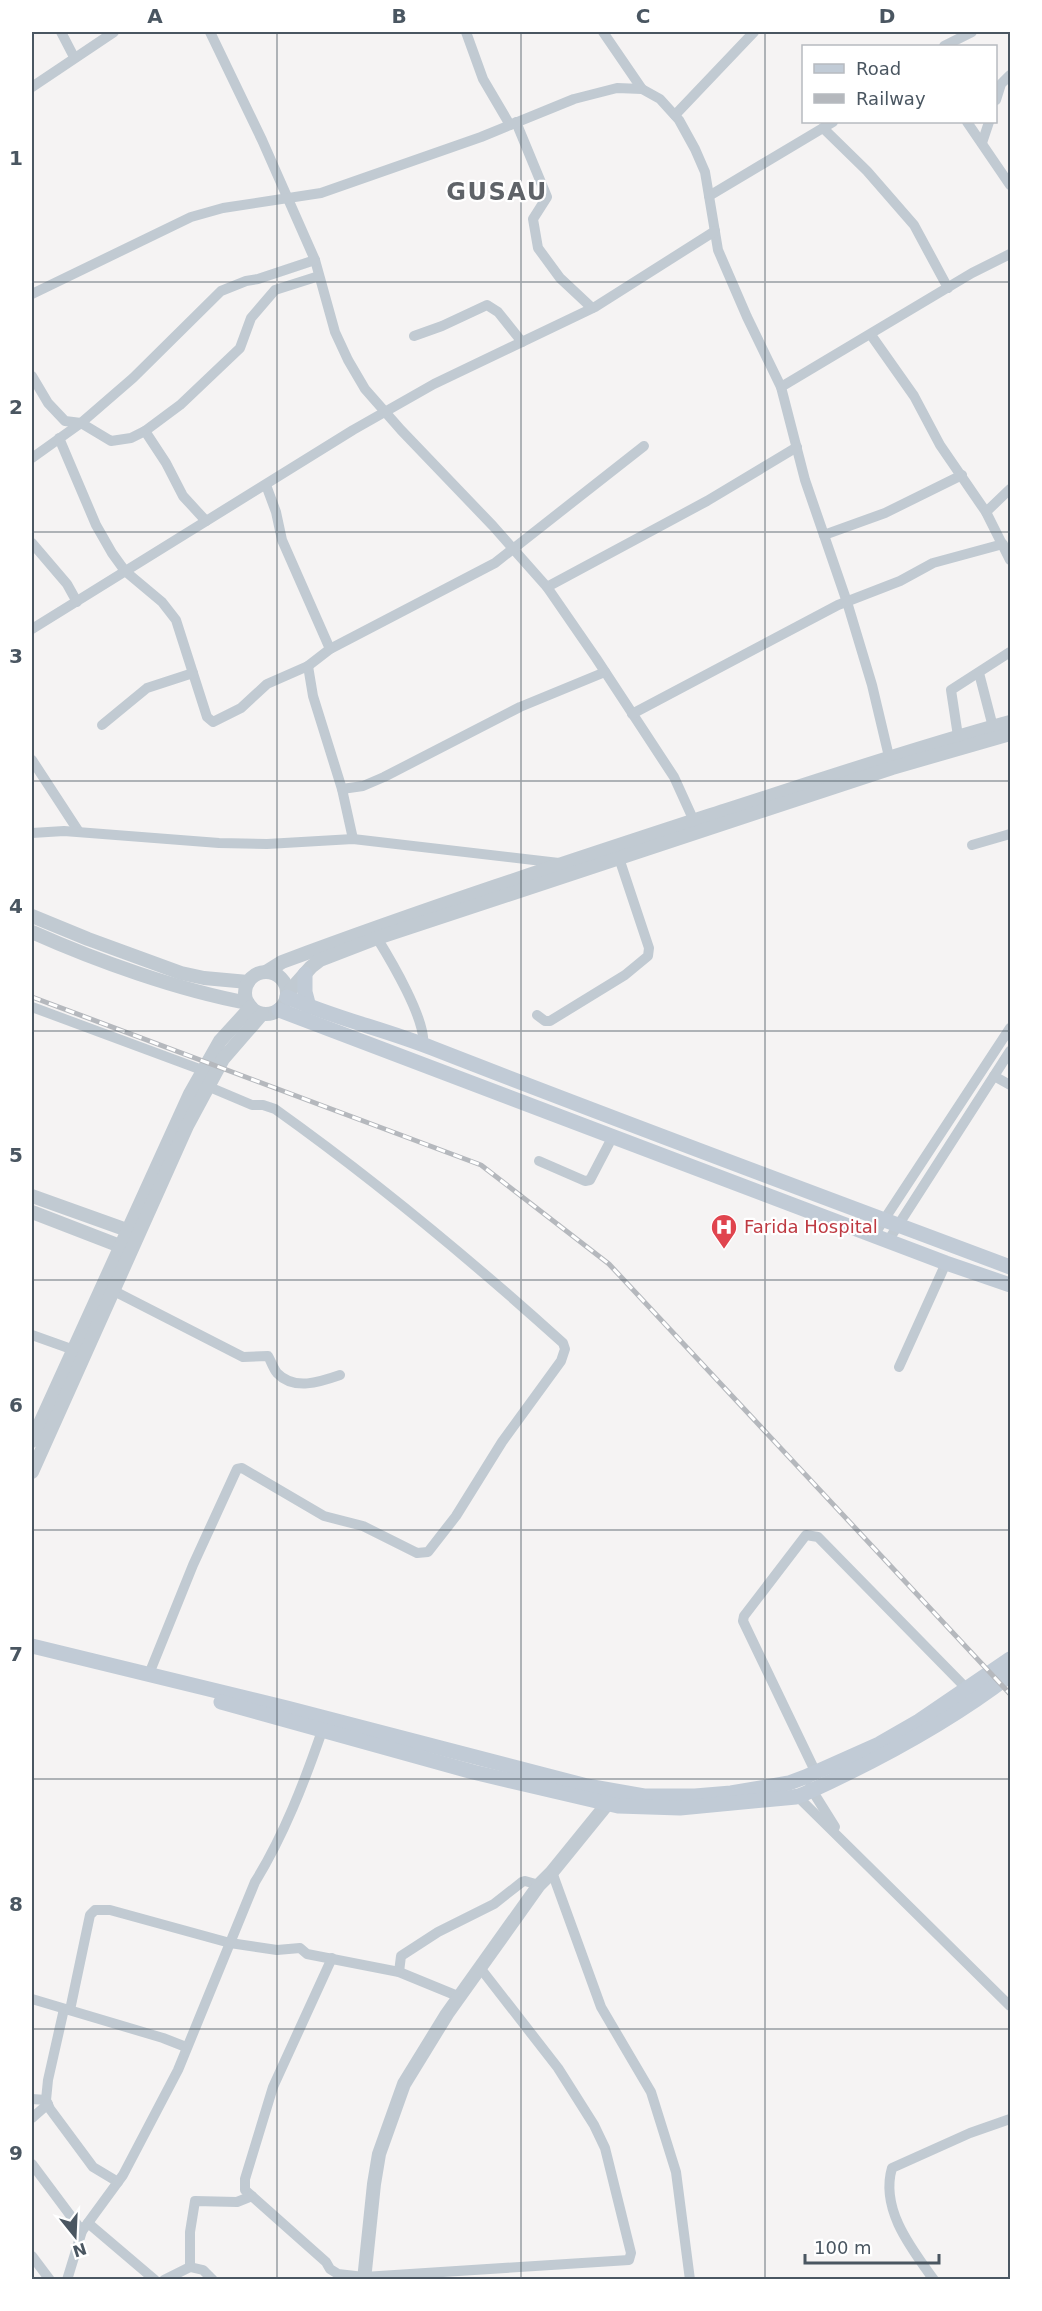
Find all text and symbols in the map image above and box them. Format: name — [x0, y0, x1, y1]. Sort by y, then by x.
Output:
text: A — [147, 4, 163, 28]
text: B — [391, 4, 407, 28]
text: C — [636, 4, 650, 28]
text: D — [879, 4, 895, 28]
legend — [802, 45, 997, 123]
text: Road — [856, 58, 901, 79]
text: Railway — [856, 88, 926, 109]
text: 1 — [9, 146, 23, 170]
district label: GUSAU — [446, 178, 548, 206]
text: 2 — [9, 395, 23, 419]
text: 3 — [9, 644, 23, 668]
text: 4 — [9, 894, 23, 918]
text: 5 — [9, 1143, 23, 1167]
hospital icon: Farida Hospital — [709, 1212, 739, 1250]
place label: Farida Hospital — [744, 1216, 878, 1237]
text: 6 — [9, 1393, 23, 1417]
text: 7 — [9, 1642, 23, 1666]
text: 8 — [9, 1892, 23, 1916]
text: 9 — [9, 2141, 23, 2165]
north arrow — [45, 2206, 105, 2266]
scale bar — [805, 2227, 938, 2265]
text: 100 m — [814, 2237, 872, 2258]
text: N — [70, 2239, 89, 2261]

